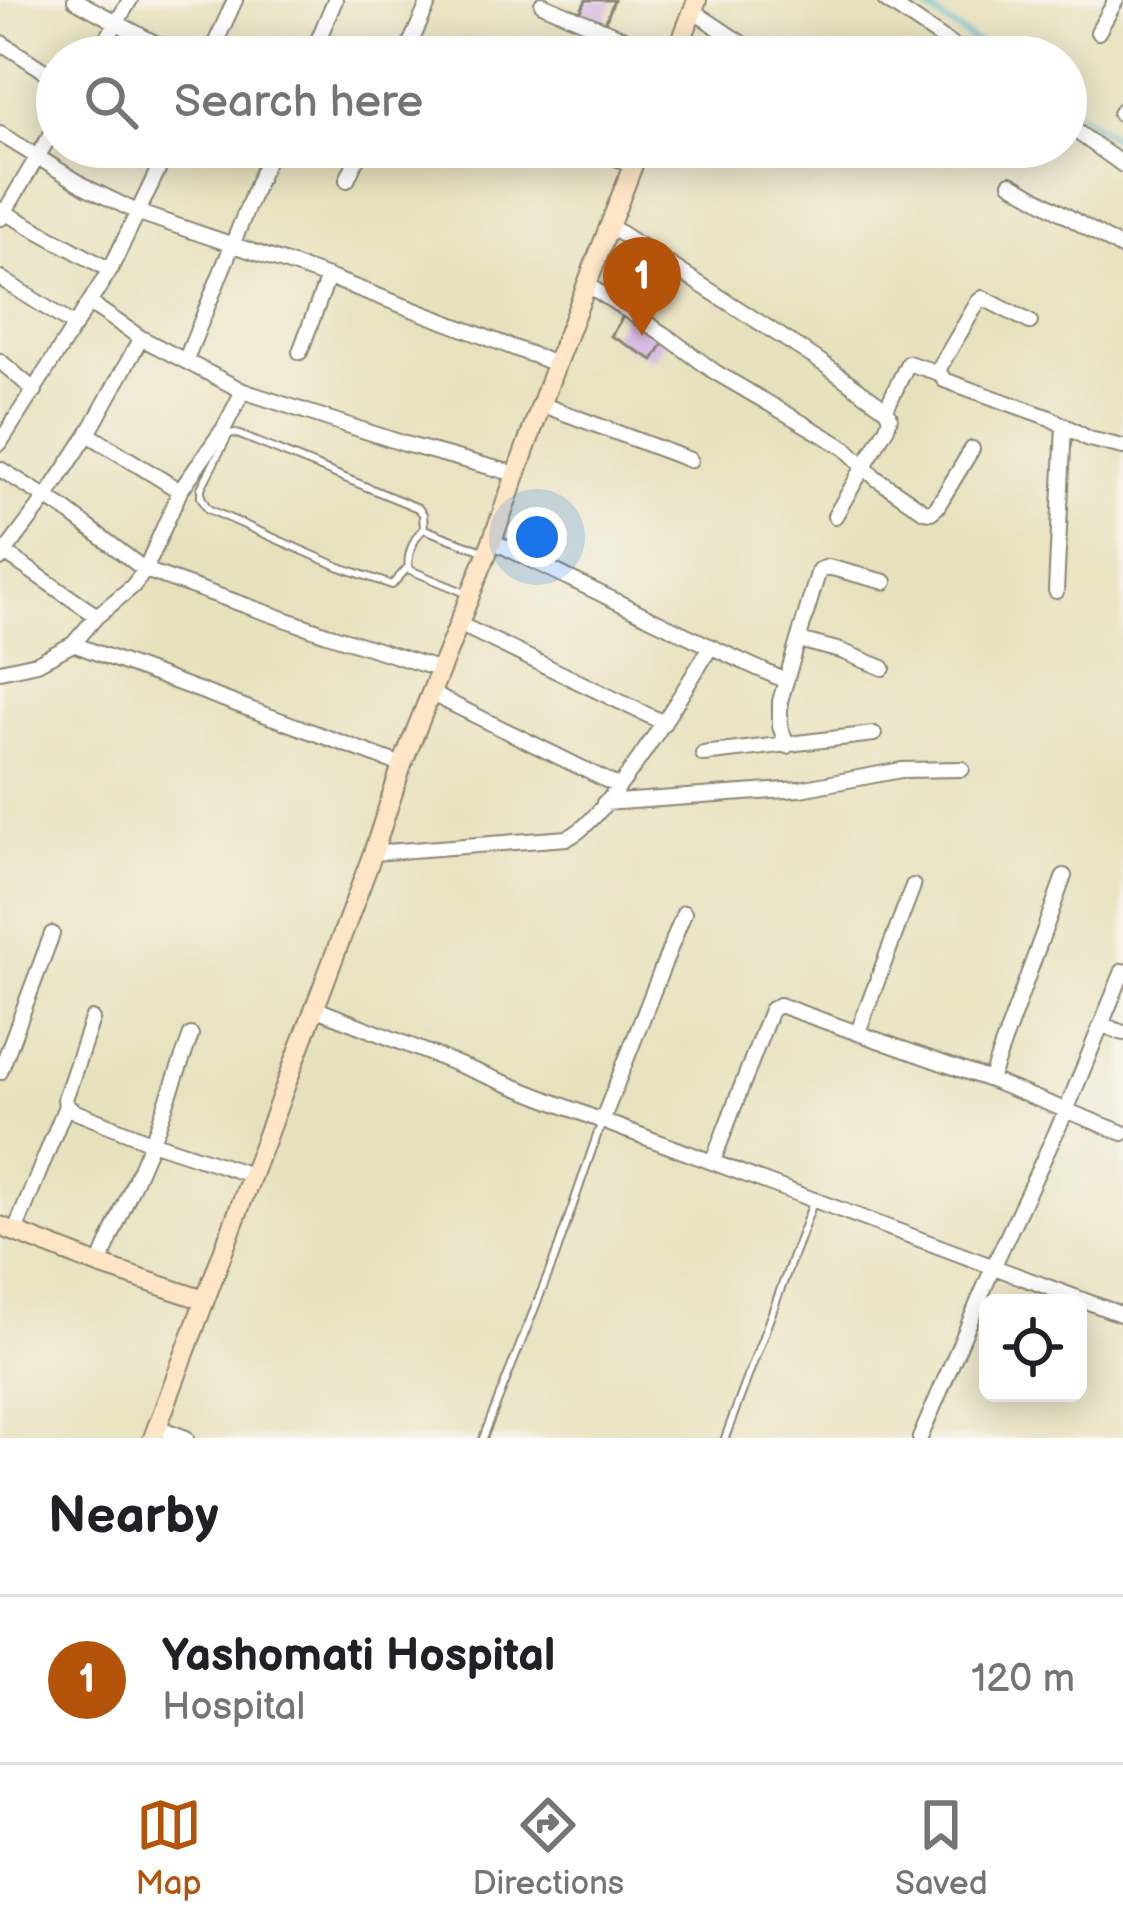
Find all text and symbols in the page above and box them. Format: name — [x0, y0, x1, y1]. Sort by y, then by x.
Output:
search box — [36, 36, 1087, 168]
icon: search — [78, 69, 144, 135]
text: Search here — [174, 75, 423, 130]
pin: 1 — [603, 237, 681, 336]
your location — [507, 507, 567, 567]
map controls — [979, 1294, 1087, 1402]
button: locate — [979, 1294, 1087, 1402]
text: Nearby — [48, 1486, 219, 1547]
text: Yashomati Hospital — [162, 1629, 555, 1684]
text: 1 — [79, 1656, 95, 1703]
text: 120 m — [971, 1656, 1075, 1703]
text: Hospital — [162, 1684, 305, 1731]
tab: Map — [135, 1792, 202, 1904]
tab: Directions — [472, 1792, 624, 1904]
tab: Saved — [895, 1792, 988, 1904]

